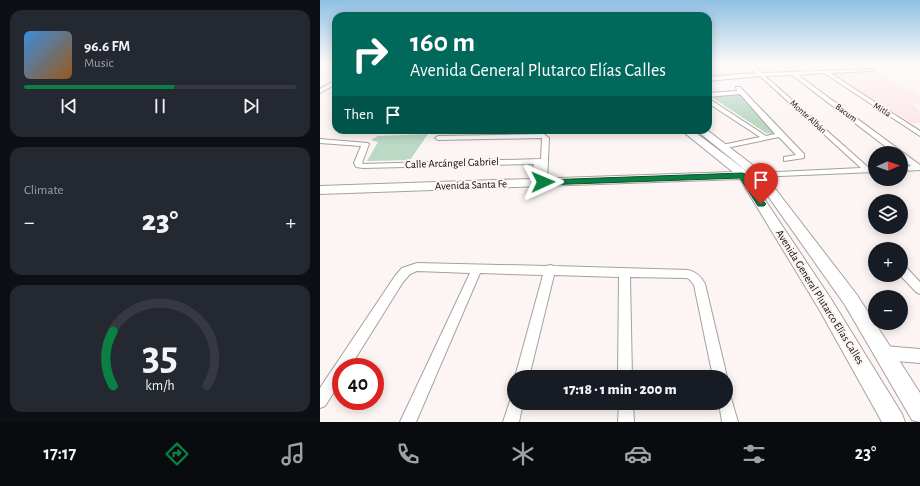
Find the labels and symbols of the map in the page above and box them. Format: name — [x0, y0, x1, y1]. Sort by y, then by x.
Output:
street label: Monte Albán — [788, 99, 828, 135]
street label: Mitla — [872, 101, 892, 119]
street label: Bacum — [834, 102, 858, 124]
north arrow — [868, 146, 908, 186]
street label: Calle Arcángel Gabriel — [405, 156, 499, 170]
position arrow — [522, 161, 564, 203]
pin — [744, 163, 778, 204]
street label: Avenida Santa Fe — [435, 178, 507, 192]
street label: Avenida General Plutarco Elías Calles — [774, 228, 866, 366]
speed limit sign: 40 — [332, 358, 384, 410]

